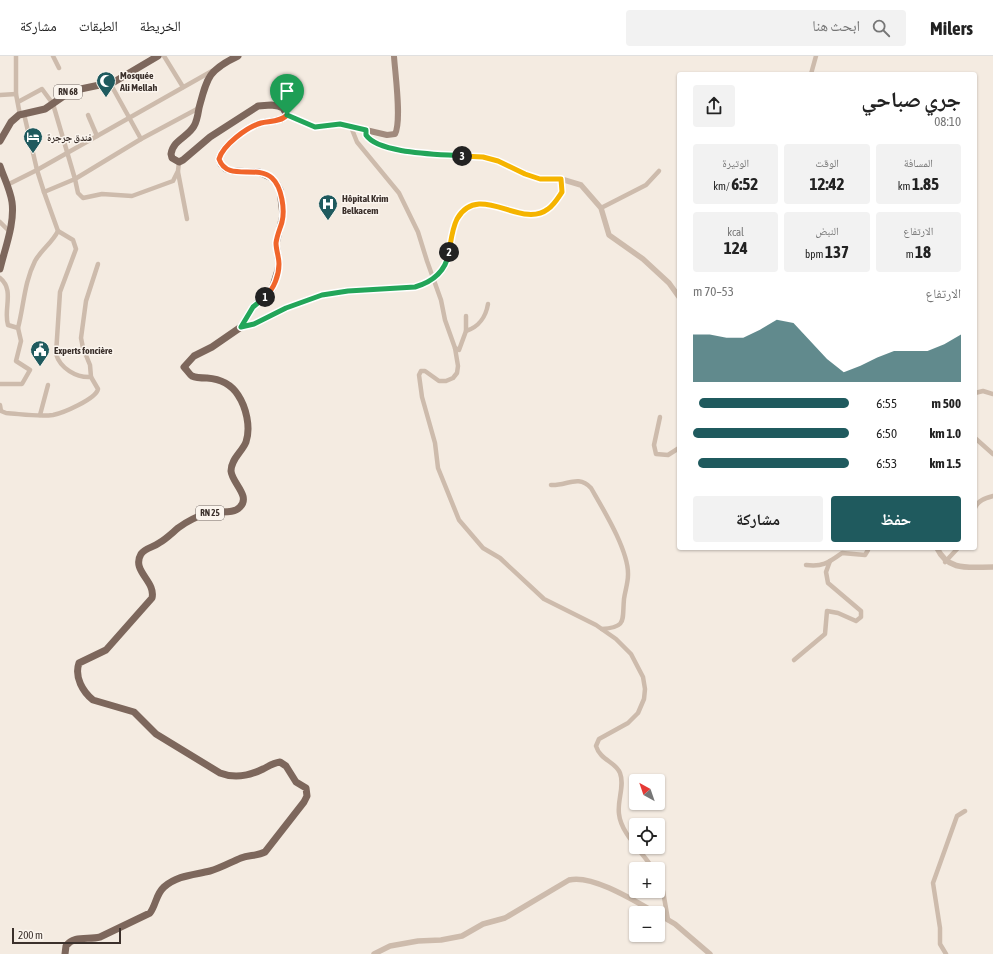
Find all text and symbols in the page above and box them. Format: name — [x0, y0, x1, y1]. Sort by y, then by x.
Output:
search box — [626, 10, 906, 46]
text: ابحث هنا — [812, 17, 860, 34]
icon: search — [870, 17, 892, 39]
text: Milers — [930, 17, 973, 39]
text: مشاركة — [20, 18, 57, 34]
text: الطبقات — [79, 18, 118, 34]
text: الخريطة — [140, 18, 181, 34]
mosque icon: Mosquée Ali Mellah — [95, 70, 117, 98]
place label: Mosquée Ali Mellah — [119, 70, 157, 93]
pin — [270, 74, 304, 115]
icon: arrive — [276, 80, 298, 102]
road number: RN 68 — [54, 85, 82, 99]
button: share — [693, 85, 735, 127]
text: جري صباحي — [861, 86, 961, 112]
text: 08:10 — [934, 114, 961, 129]
hotel icon: فندق جرجرة — [22, 126, 44, 154]
place label: فندق جرجرة — [47, 132, 92, 144]
pin: 3 — [452, 146, 472, 166]
text: 3 — [459, 150, 465, 162]
text: الوتيرة — [722, 157, 749, 169]
text: الوقت — [815, 157, 839, 169]
text: المسافة — [904, 157, 933, 169]
text: 6:52 — [731, 174, 758, 194]
text: 12:42 — [810, 174, 845, 194]
text: 1.85 — [912, 174, 939, 194]
text: /km — [713, 180, 731, 192]
text: km — [898, 180, 912, 192]
hospital icon: Hôpital Krim Belkacem — [317, 193, 339, 221]
place label: Hôpital Krim Belkacem — [342, 193, 388, 216]
text: النبض — [815, 225, 839, 237]
text: الارتفاع — [903, 225, 933, 237]
text: kcal — [727, 226, 744, 238]
text: 124 — [724, 238, 748, 258]
pin: 2 — [439, 242, 459, 262]
text: 137 — [825, 242, 849, 262]
text: 18 — [915, 242, 931, 262]
text: 2 — [446, 246, 452, 258]
text: bpm — [805, 248, 825, 260]
text: m — [906, 248, 915, 260]
text: 53–70 m — [693, 284, 734, 299]
text: الارتفاع — [926, 286, 961, 301]
pin: 1 — [255, 287, 275, 307]
text: 1 — [262, 291, 268, 303]
public building icon: Experts foncière — [29, 339, 51, 367]
place label: Experts foncière — [54, 345, 113, 356]
text: 6:55 — [876, 396, 897, 411]
text: 500 m — [932, 396, 961, 411]
text: 6:50 — [876, 426, 897, 441]
text: 1.0 km — [930, 426, 961, 441]
text: 6:53 — [876, 456, 897, 471]
text: 1.5 km — [930, 456, 961, 471]
button: مشاركة — [693, 496, 823, 542]
button: حفظ — [831, 496, 961, 542]
road number: RN 25 — [196, 506, 224, 520]
north arrow — [629, 774, 665, 810]
map controls — [629, 774, 665, 942]
button: locate — [629, 818, 665, 854]
button: + — [629, 862, 665, 898]
button: − — [629, 906, 665, 942]
scale bar — [12, 926, 121, 945]
text: 200 m — [18, 929, 43, 941]

